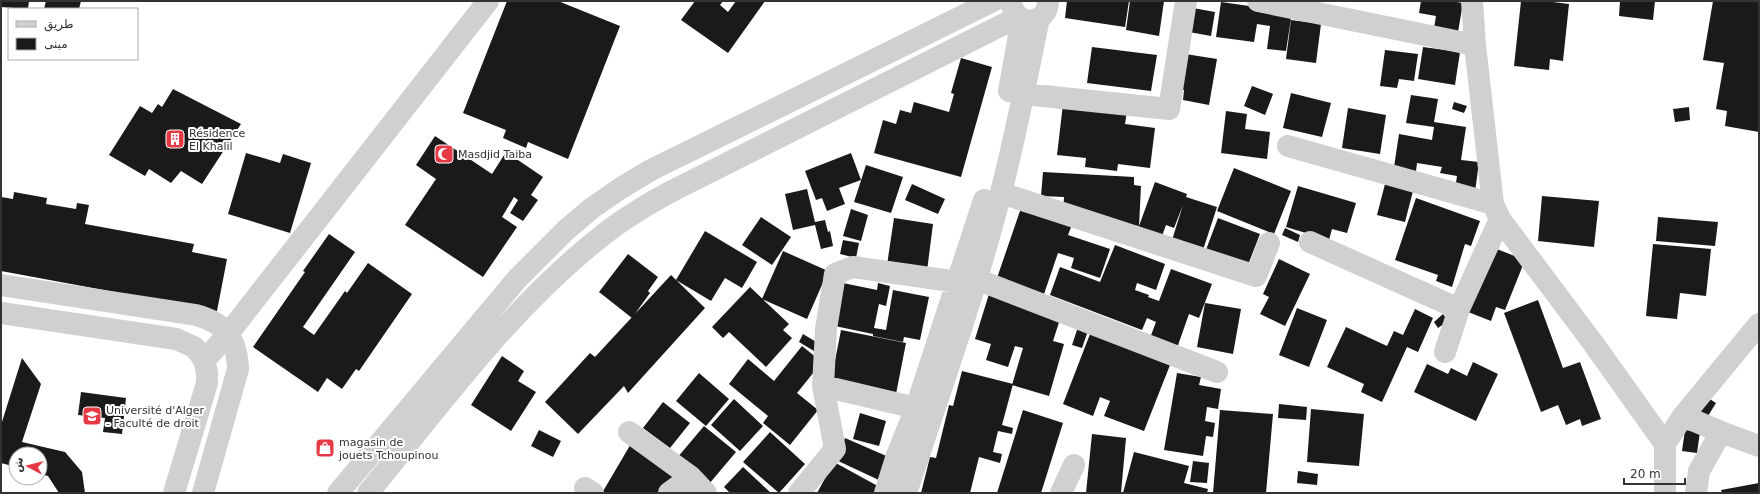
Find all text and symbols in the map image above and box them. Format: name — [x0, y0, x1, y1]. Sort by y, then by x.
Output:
legend — [8, 8, 138, 60]
text: طريق — [44, 17, 74, 32]
text: مبنى — [44, 37, 68, 51]
place label: Résidence El Khalil — [189, 127, 245, 153]
building icon: Résidence El Khalil — [164, 128, 186, 150]
mosque icon: Masdjid Taiba — [433, 143, 455, 165]
place label: Masdjid Taiba — [458, 148, 532, 161]
place label: Université d'Alger - Faculté de droit — [106, 404, 205, 430]
school or university icon: Université d'Alger - Faculté de droit — [81, 405, 103, 427]
place label: magasin de jouets Tchoupinou — [338, 436, 438, 462]
shop icon: magasin de jouets Tchoupinou — [314, 437, 336, 459]
north arrow — [8, 446, 48, 486]
text: ش — [11, 457, 26, 473]
scale bar — [1624, 460, 1685, 486]
text: 20 m — [1630, 467, 1661, 481]

